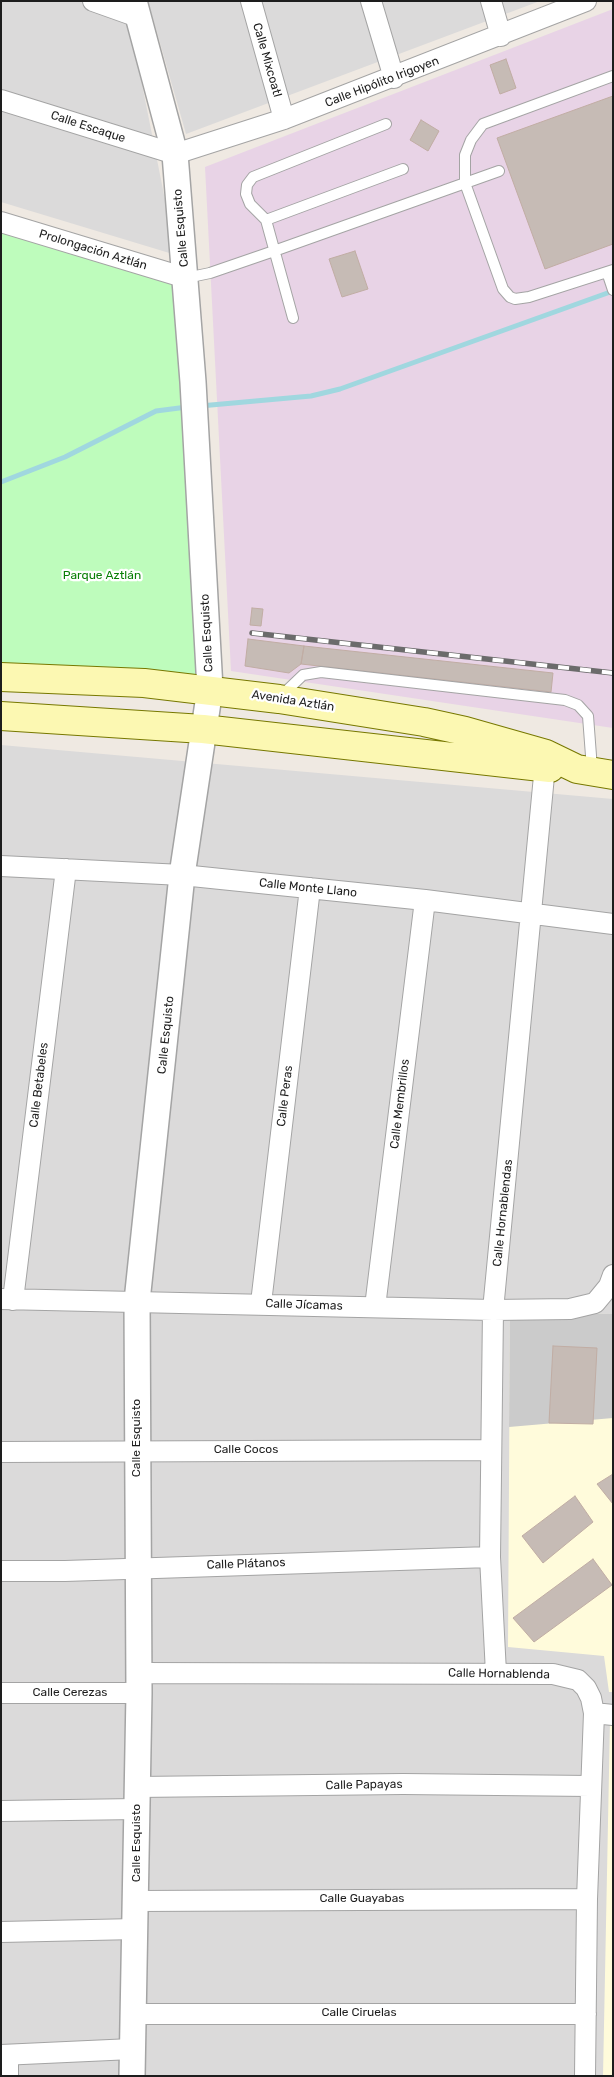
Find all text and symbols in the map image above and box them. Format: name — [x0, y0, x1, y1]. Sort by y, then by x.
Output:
street label: Calle Mixcoatl — [250, 21, 284, 99]
street label: Calle Hipólito Irigoyen — [323, 54, 441, 110]
street label: Calle Escaque — [49, 108, 127, 146]
street label: Calle Esquisto — [170, 188, 192, 268]
street label: Prolongación Aztlán — [37, 227, 149, 273]
park label: Parque Aztlán — [63, 569, 141, 583]
street label: Calle Esquisto — [198, 593, 216, 673]
street label: Avenida Aztlán — [251, 687, 335, 715]
street label: Calle Monte Llano — [258, 876, 358, 900]
street label: Calle Esquisto — [155, 995, 177, 1075]
street label: Calle Betabeles — [27, 1042, 51, 1128]
street label: Calle Membrillos — [387, 1058, 413, 1150]
street label: Calle Peras — [274, 1065, 296, 1127]
street label: Calle Hornablendas — [490, 1159, 516, 1267]
street label: Calle Jícamas — [265, 1296, 343, 1314]
street label: Calle Esquisto — [130, 1399, 144, 1477]
street label: Calle Cocos — [214, 1443, 278, 1457]
street label: Calle Plátanos — [206, 1555, 286, 1573]
street label: Calle Hornablenda — [448, 1666, 550, 1682]
street label: Calle Cerezas — [33, 1686, 107, 1700]
street label: Calle Papayas — [325, 1777, 403, 1793]
street label: Calle Esquisto — [130, 1804, 144, 1882]
street label: Calle Guayabas — [320, 1892, 404, 1906]
street label: Calle Ciruelas — [321, 2006, 397, 2020]

